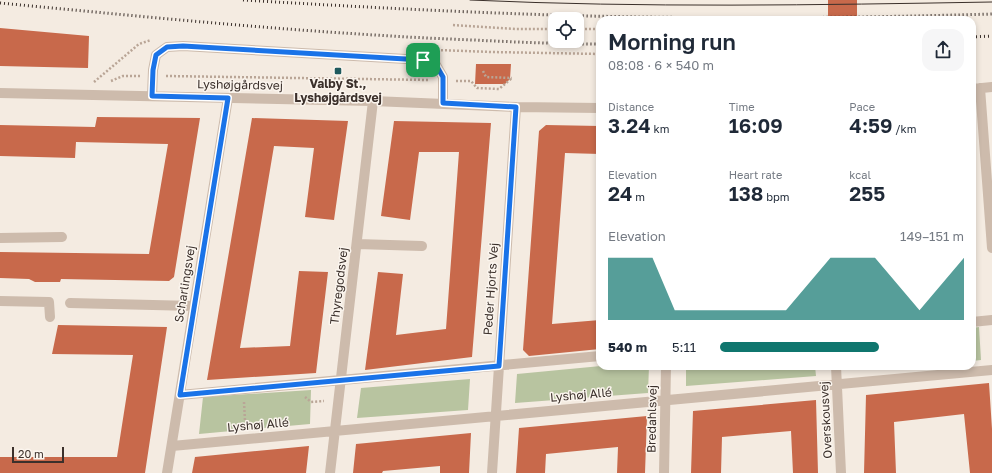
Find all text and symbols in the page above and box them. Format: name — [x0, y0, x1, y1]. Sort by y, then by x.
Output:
map controls — [548, 12, 584, 48]
button: locate — [548, 12, 584, 48]
text: Morning run — [608, 28, 736, 55]
button: share — [922, 29, 964, 71]
pin — [406, 43, 440, 77]
icon: arrive — [412, 49, 434, 71]
text: 08:08 · 6 × 540 m — [608, 57, 714, 73]
marker: Valby St., Lyshøjgårdsvej — [333, 66, 343, 76]
street label: Lyshøjgårdsvej — [197, 76, 283, 93]
place label: Valby St., Lyshøjgårdsvej — [294, 76, 382, 105]
text: Distance — [608, 100, 654, 113]
text: Time — [729, 100, 755, 113]
text: Pace — [849, 100, 875, 113]
text: 3.24 — [608, 113, 651, 137]
text: 16:09 — [729, 113, 783, 137]
text: 4:59 — [849, 113, 893, 137]
text: km — [651, 122, 670, 135]
text: /km — [893, 122, 917, 135]
text: Elevation — [608, 168, 657, 181]
text: Heart rate — [729, 168, 782, 181]
text: kcal — [849, 168, 871, 181]
text: 24 — [608, 181, 633, 205]
text: 138 — [729, 181, 763, 205]
text: 255 — [849, 181, 885, 205]
text: m — [633, 190, 645, 203]
text: bpm — [763, 190, 789, 203]
text: Elevation — [608, 228, 666, 244]
text: 149–151 m — [900, 228, 964, 244]
street label: Peder Hjorts Vej — [480, 242, 501, 336]
street label: Scharlingsvej — [171, 244, 198, 324]
street label: Thyregodsvej — [326, 246, 351, 325]
text: 540 m — [608, 339, 647, 355]
text: 5:11 — [672, 339, 696, 355]
street label: Overskousvej — [816, 381, 835, 459]
street label: Lyshøj Allé — [549, 384, 613, 405]
street label: Bredahlsvej — [643, 385, 660, 453]
street label: Lyshøj Allé — [226, 414, 290, 435]
scale bar — [12, 445, 64, 464]
text: 20 m — [18, 447, 44, 460]

